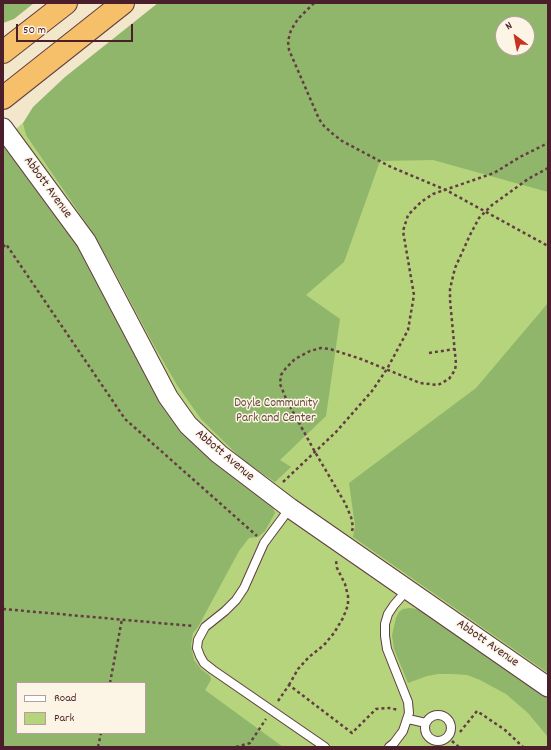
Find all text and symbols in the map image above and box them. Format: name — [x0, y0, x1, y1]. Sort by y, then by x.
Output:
scale bar — [18, 16, 135, 42]
north arrow — [495, 16, 535, 56]
text: N — [503, 18, 516, 35]
text: 50 m — [23, 22, 46, 39]
street label: Abbott Avenue — [19, 154, 75, 222]
park label: Doyle Community Park and Center — [234, 396, 318, 427]
street label: Abbott Avenue — [191, 427, 257, 485]
street label: Abbott Avenue — [453, 617, 521, 671]
legend — [16, 682, 146, 734]
text: Road — [54, 690, 76, 707]
text: Park — [54, 710, 74, 727]

